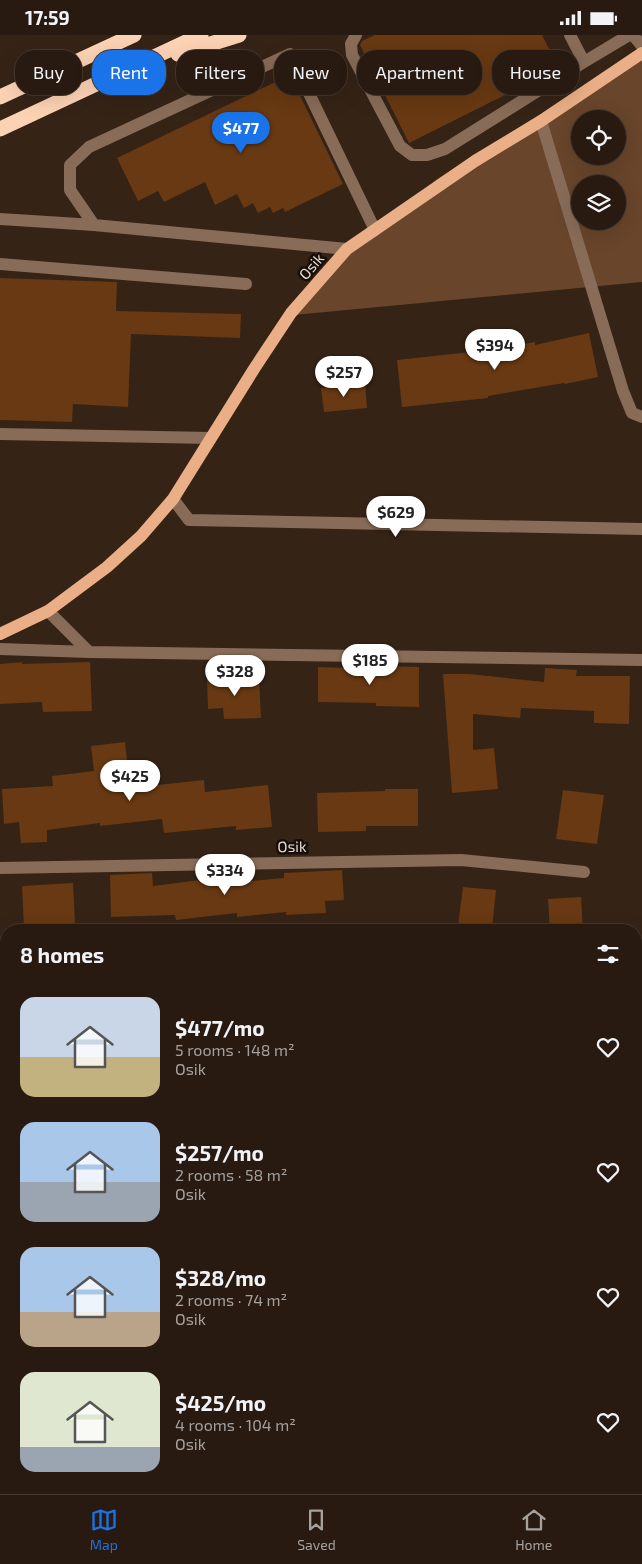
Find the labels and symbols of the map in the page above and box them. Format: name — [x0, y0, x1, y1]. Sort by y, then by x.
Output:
pin: $477 — [211, 111, 271, 154]
street label: Osik — [295, 249, 328, 283]
pin: $394 — [465, 329, 525, 371]
pin: $257 — [314, 355, 374, 398]
pin: $629 — [366, 495, 426, 538]
pin: $185 — [340, 643, 400, 686]
pin: $328 — [205, 655, 265, 697]
pin: $425 — [100, 759, 160, 802]
street label: Osik — [277, 837, 307, 855]
pin: $334 — [195, 853, 255, 896]

